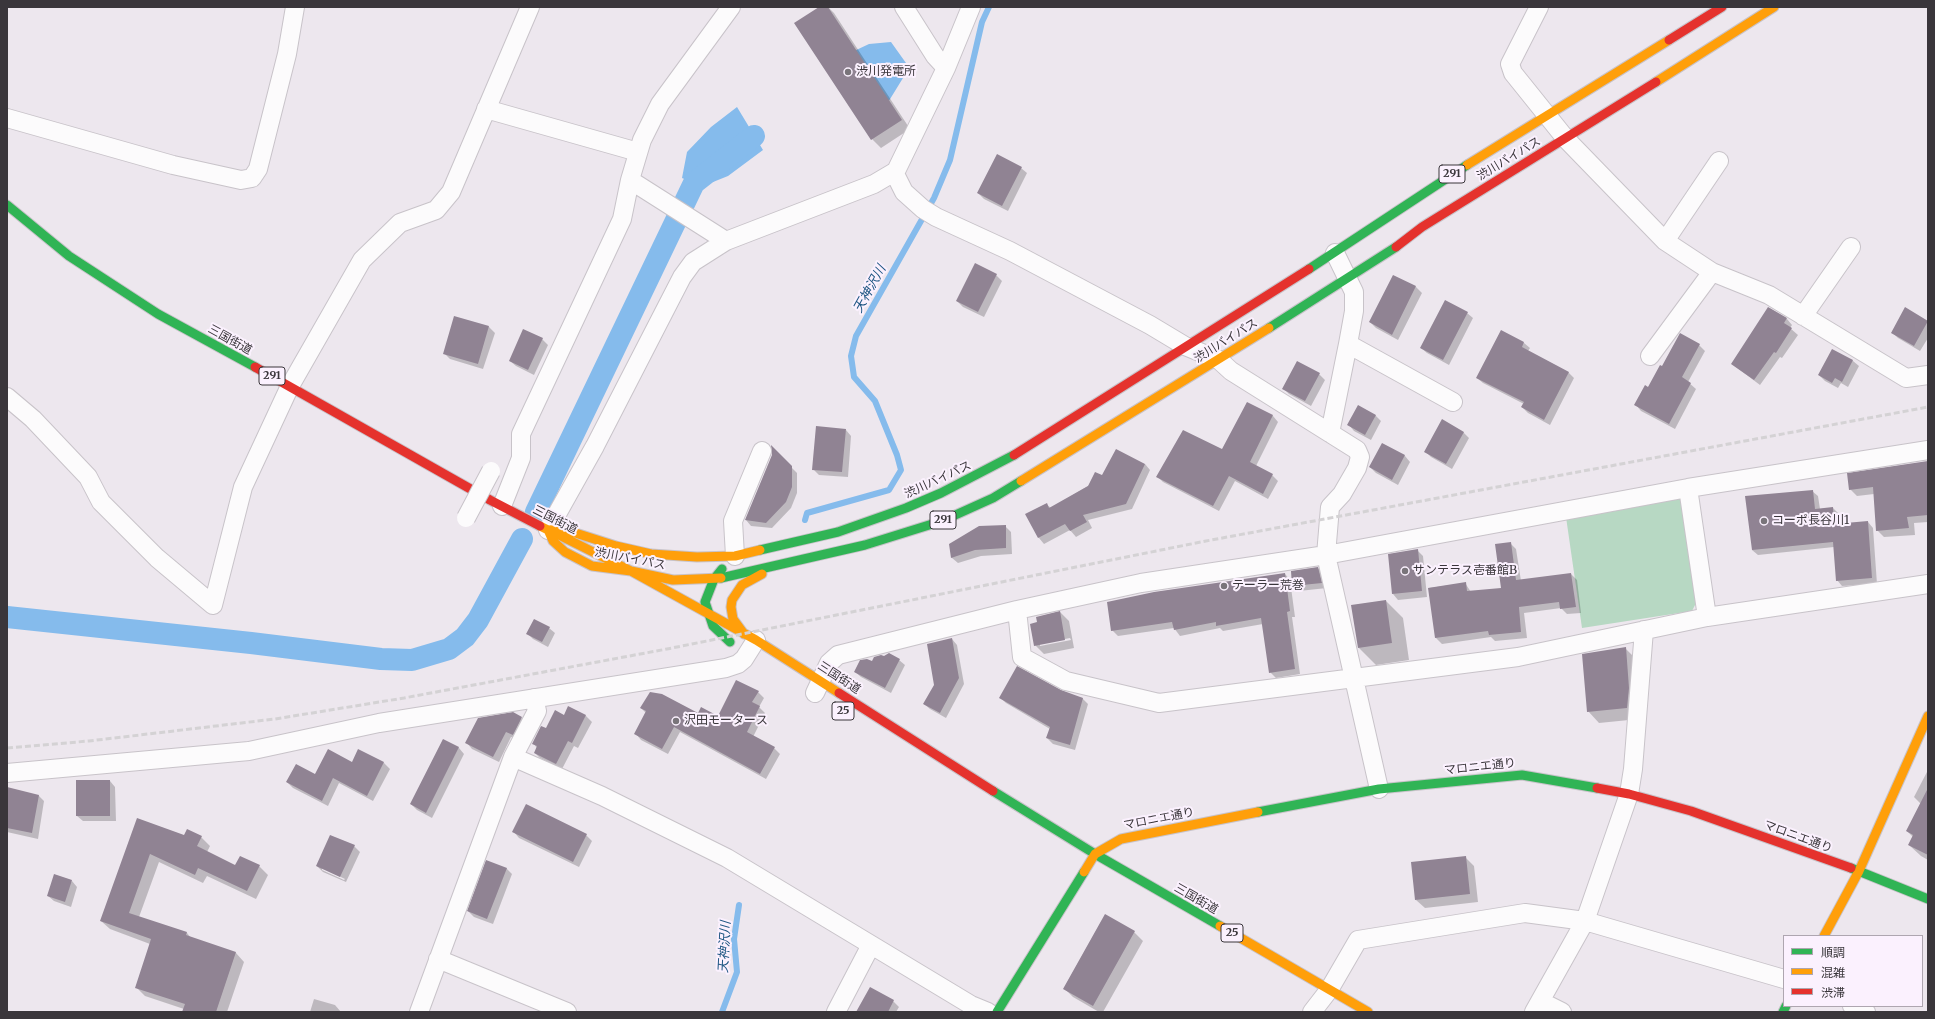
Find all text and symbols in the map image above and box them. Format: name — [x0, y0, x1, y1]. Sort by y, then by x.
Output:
place label: 渋川発電所 — [856, 65, 916, 79]
marker: 渋川発電所 — [843, 67, 853, 77]
street label: 渋川バイパス — [1474, 134, 1544, 184]
road number: 291 — [1439, 165, 1465, 183]
water label: 天神沢川 — [851, 262, 889, 316]
street label: 渋川バイパス — [1192, 316, 1260, 366]
street label: 三国街道 — [206, 322, 254, 358]
road number: 291 — [259, 367, 285, 385]
street label: 渋川バイパス — [902, 458, 974, 502]
street label: 三国街道 — [530, 503, 580, 537]
road number: 291 — [930, 511, 956, 529]
place label: コーポ長谷川1 — [1772, 514, 1849, 528]
marker: コーポ長谷川1 — [1759, 516, 1769, 526]
street label: 渋川バイパス — [593, 545, 667, 573]
place label: サンテラス壱番館B — [1413, 564, 1517, 578]
marker: サンテラス壱番館B — [1400, 566, 1410, 576]
place label: テーラー荒巻 — [1232, 579, 1304, 593]
marker: テーラー荒巻 — [1219, 581, 1229, 591]
street label: 三国街道 — [815, 659, 863, 697]
road number: 25 — [832, 702, 854, 720]
place label: 沢田モータース — [684, 714, 768, 728]
marker: 沢田モータース — [671, 716, 681, 726]
street label: マロニエ通り — [1443, 756, 1517, 778]
street label: マロニエ通り — [1122, 805, 1196, 833]
street label: マロニエ通り — [1762, 818, 1834, 856]
street label: 三国街道 — [1172, 881, 1220, 917]
water label: 天神沢川 — [716, 921, 734, 973]
road number: 25 — [1221, 924, 1243, 942]
legend — [1783, 935, 1923, 1007]
text: 順調 — [1821, 945, 1845, 960]
text: 混雑 — [1821, 965, 1845, 980]
text: 渋滞 — [1821, 985, 1845, 1000]

